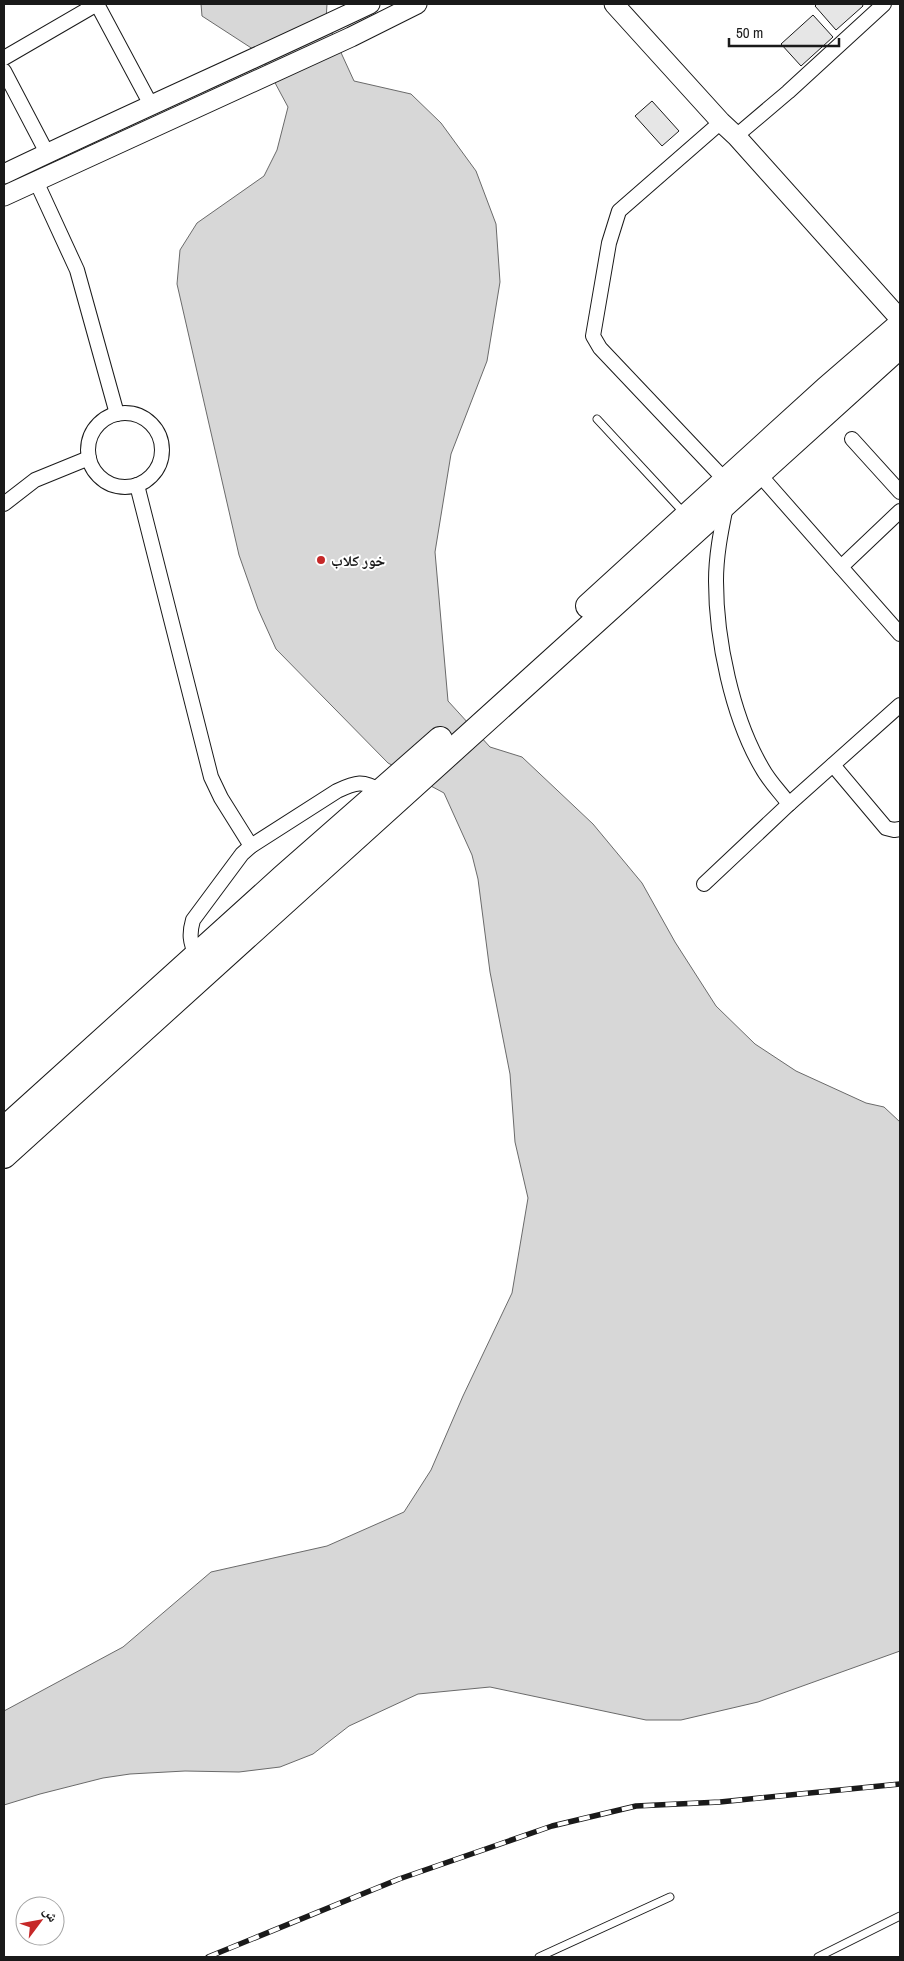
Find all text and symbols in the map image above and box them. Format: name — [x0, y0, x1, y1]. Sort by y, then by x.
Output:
scale bar — [729, 15, 839, 47]
text: 50 m — [736, 22, 763, 43]
place label: خور كلاب — [331, 550, 386, 571]
marker: خور كلاب — [315, 554, 327, 566]
north arrow — [15, 1896, 65, 1946]
text: ش — [39, 1903, 63, 1925]

